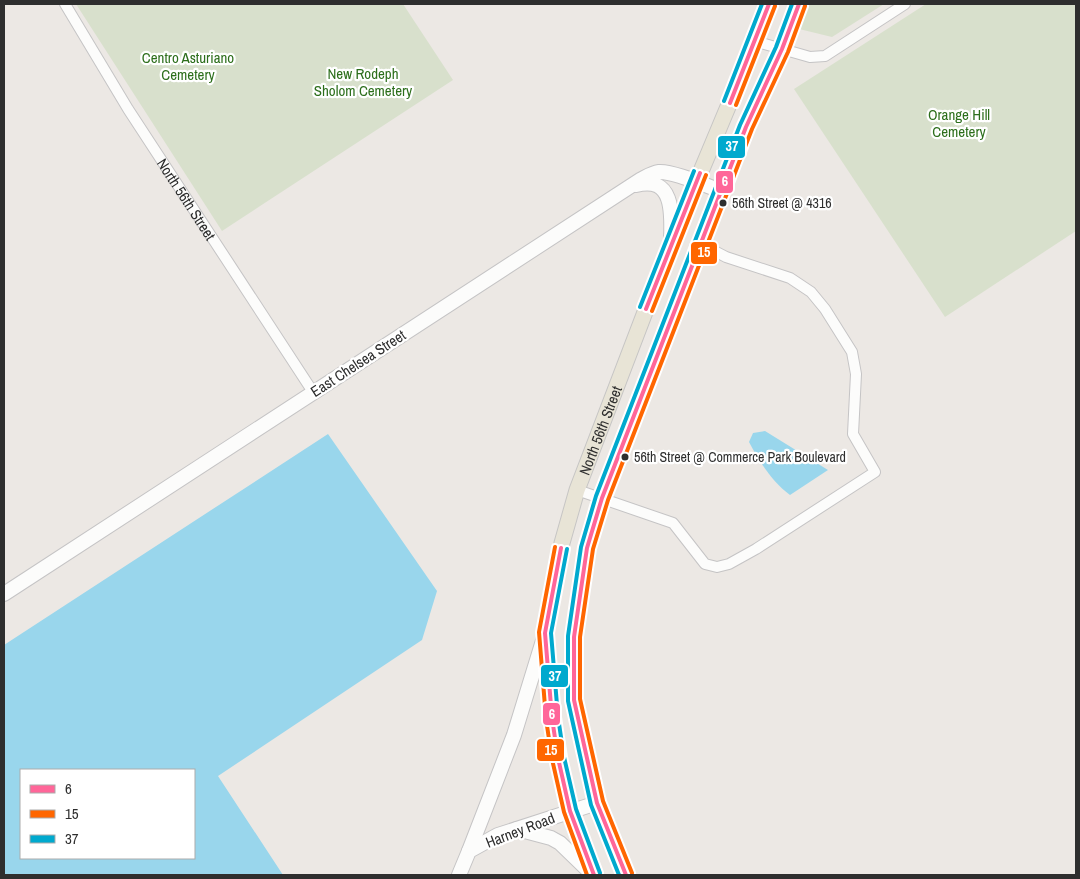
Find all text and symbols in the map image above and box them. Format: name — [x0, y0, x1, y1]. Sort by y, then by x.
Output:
park label: Centro Asturiano Cemetery — [142, 47, 234, 85]
park label: New Rodeph Sholom Cemetery — [314, 63, 413, 101]
park label: Orange Hill Cemetery — [928, 104, 990, 142]
line badge: 37 — [717, 135, 746, 159]
text: 37 — [726, 137, 739, 155]
street label: North 56th Street — [152, 154, 222, 244]
line badge: 6 — [715, 170, 734, 194]
text: 6 — [722, 172, 728, 190]
place label: 56th Street @ 4316 — [732, 194, 832, 212]
marker: 56th Street @ 4316 — [718, 198, 728, 208]
line badge: 15 — [690, 241, 718, 265]
text: 15 — [698, 243, 711, 261]
street label: East Chelsea Street — [306, 324, 410, 402]
street label: North 56th Street — [573, 382, 627, 478]
place label: 56th Street @ Commerce Park Boulevard — [634, 448, 846, 466]
marker: 56th Street @ Commerce Park Boulevard — [620, 452, 630, 462]
line badge: 37 — [540, 664, 569, 688]
text: 37 — [549, 667, 562, 685]
line badge: 6 — [542, 702, 561, 726]
text: 6 — [549, 705, 555, 723]
line badge: 15 — [536, 738, 565, 762]
text: 15 — [545, 741, 558, 759]
legend — [20, 769, 195, 859]
text: 6 — [65, 778, 72, 799]
text: 15 — [65, 803, 79, 824]
street label: Harney Road — [482, 807, 558, 853]
text: 37 — [65, 828, 79, 849]

